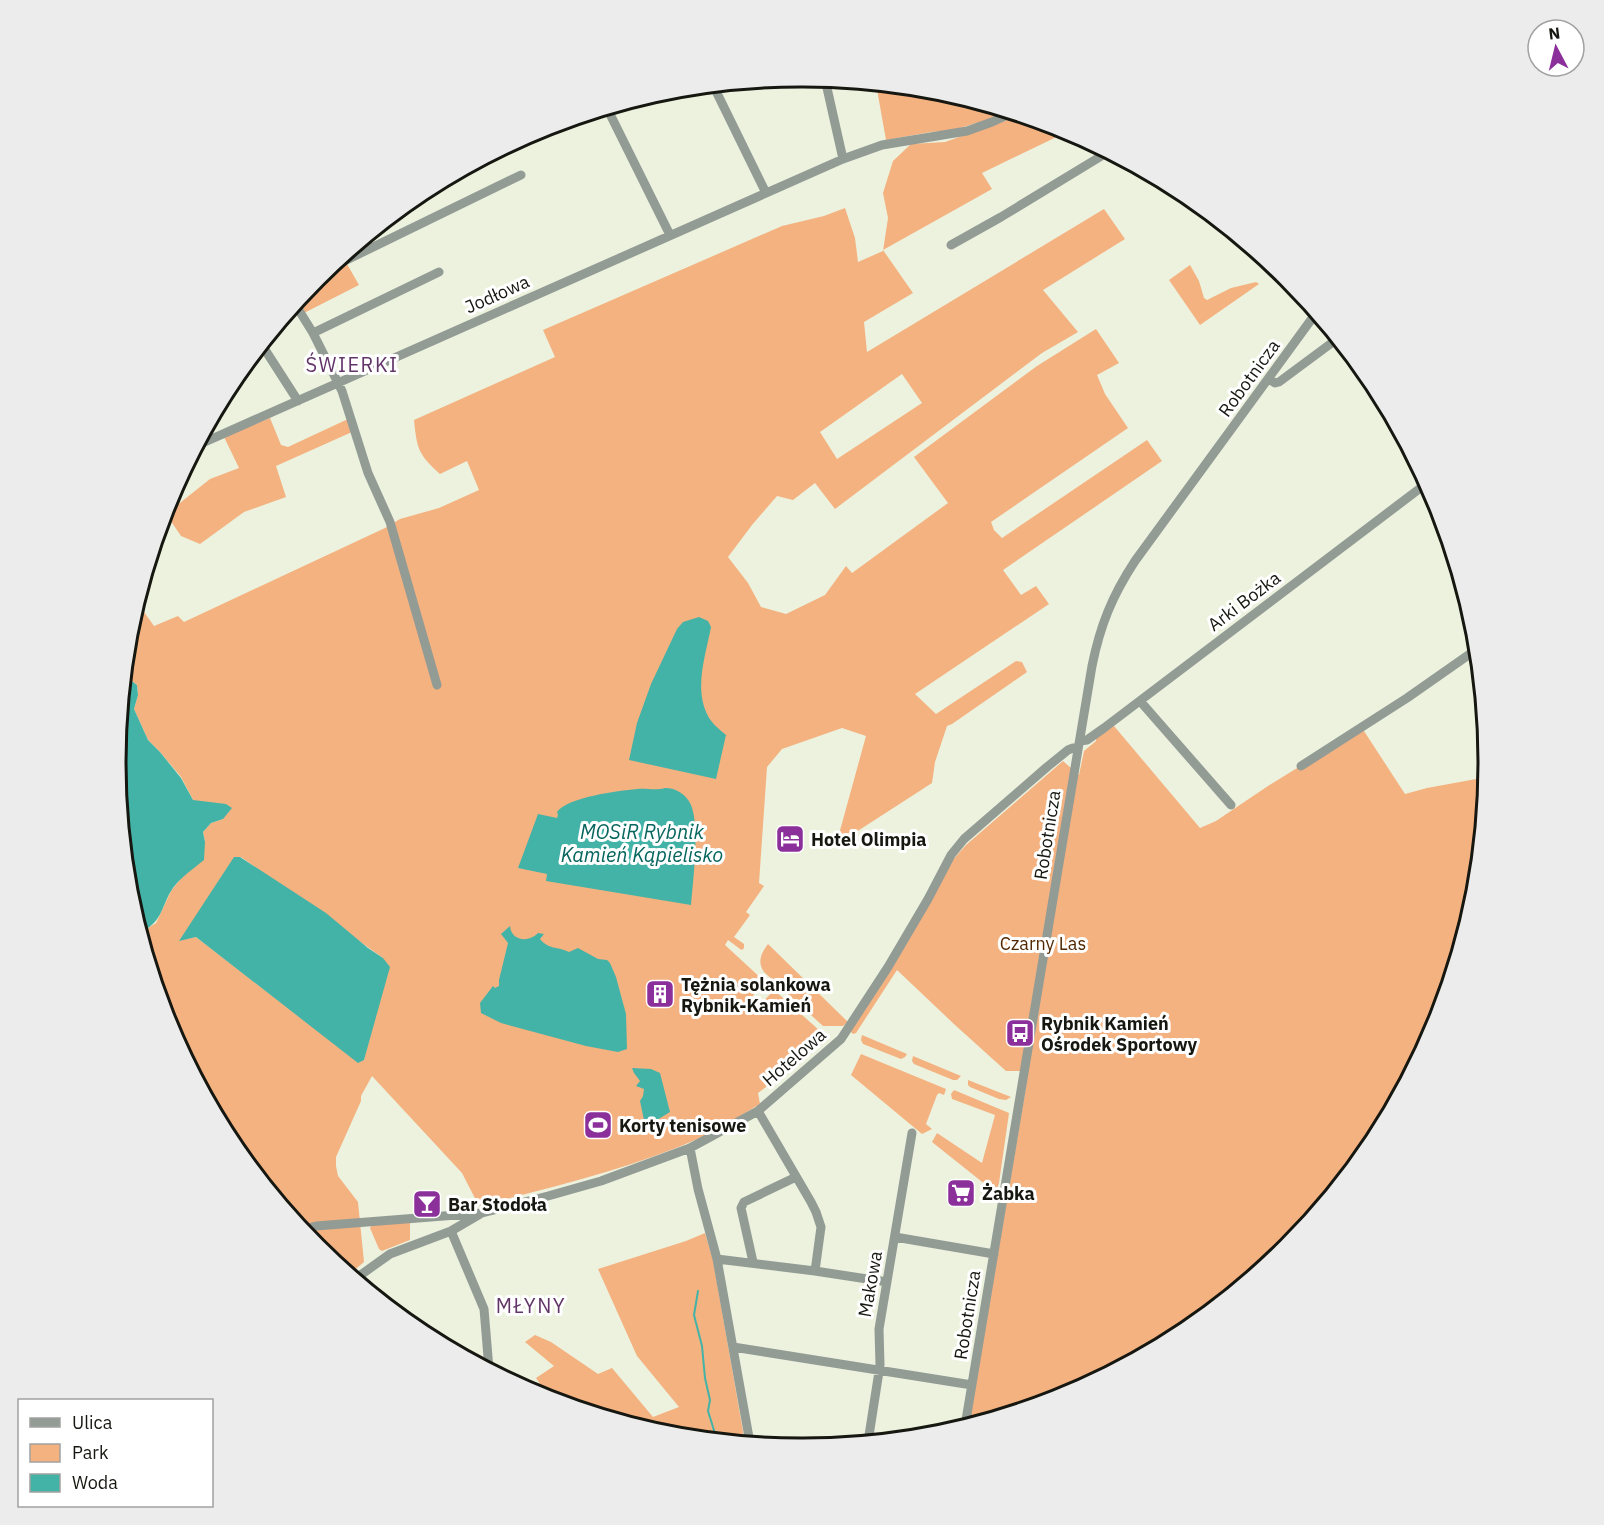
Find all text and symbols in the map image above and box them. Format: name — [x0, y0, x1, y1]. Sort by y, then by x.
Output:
north arrow — [1526, 18, 1586, 78]
text: N — [1547, 22, 1561, 44]
street label: Jodłowa — [461, 270, 533, 318]
street label: Robotnicza — [1213, 335, 1285, 421]
district label: ŚWIERKI — [305, 351, 399, 378]
street label: Arki Bożka — [1203, 566, 1285, 636]
street label: Robotnicza — [1029, 788, 1065, 881]
water label: MOSiR Rybnik Kamień Kąpielisko — [561, 818, 723, 868]
hotel icon: Hotel Olimpia — [774, 823, 806, 855]
place label: Hotel Olimpia — [811, 828, 927, 851]
park label: Czarny Las — [1000, 932, 1086, 955]
place label: Tężnia solankowa Rybnik-Kamień — [681, 973, 831, 1017]
building icon: Tężnia solankowa Rybnik-Kamień — [644, 978, 676, 1010]
place label: Rybnik Kamień Ośrodek Sportowy — [1041, 1012, 1198, 1056]
bus stop icon: Rybnik Kamień Ośrodek Sportowy — [1004, 1017, 1036, 1049]
street label: Hotelowa — [757, 1023, 831, 1091]
sports icon: Korty tenisowe — [582, 1109, 614, 1141]
place label: Korty tenisowe — [619, 1114, 746, 1137]
supermarket icon: Żabka — [945, 1177, 977, 1209]
place label: Żabka — [982, 1182, 1035, 1205]
bar icon: Bar Stodoła — [411, 1188, 443, 1220]
place label: Bar Stodoła — [448, 1193, 547, 1216]
street label: Makowa — [853, 1249, 887, 1319]
street label: Robotnicza — [949, 1268, 985, 1361]
district label: MŁYNY — [496, 1292, 566, 1319]
legend — [18, 1399, 213, 1507]
text: Ulica — [72, 1411, 113, 1434]
text: Park — [72, 1441, 109, 1464]
text: Woda — [72, 1471, 118, 1494]

